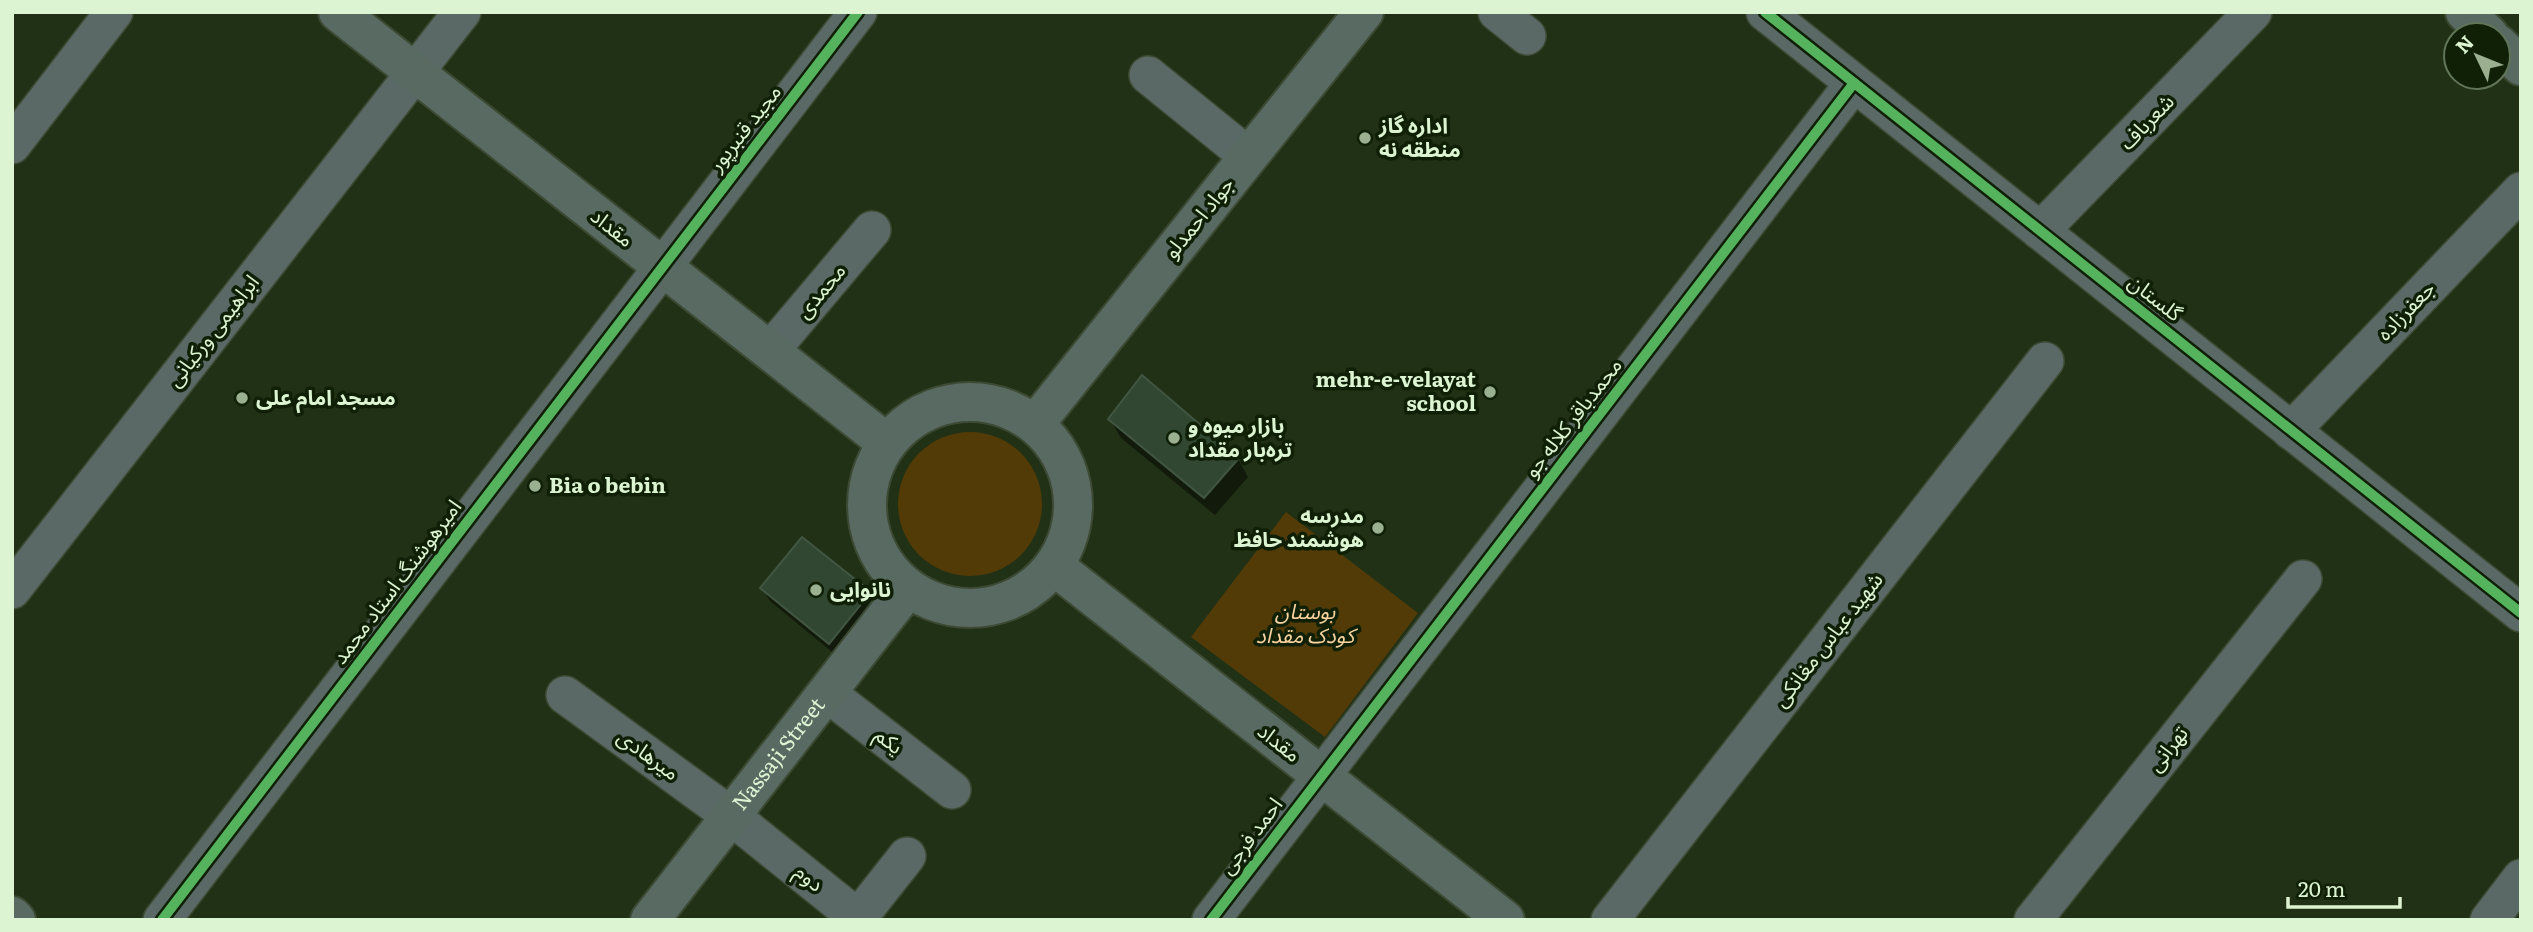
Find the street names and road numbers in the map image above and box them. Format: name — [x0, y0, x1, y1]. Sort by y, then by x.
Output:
street label: مجید قنبرپور — [698, 76, 787, 177]
street label: شعرباف — [2111, 85, 2180, 155]
street label: جواد احمدلو — [1154, 169, 1240, 264]
street label: مقداد — [585, 199, 642, 253]
street label: محمدی — [787, 255, 851, 324]
street label: گلستان — [2123, 265, 2190, 327]
street label: ابراهیمی ورکیانی — [157, 267, 265, 392]
street label: جعفرزاده — [2368, 272, 2441, 346]
street label: محمدباقر کلاله جو — [1514, 350, 1628, 483]
street label: امیرهوشنگ استاد محمد — [323, 492, 467, 669]
street label: شهید عباس مغانکی — [1763, 564, 1889, 712]
street label: Nassaji Street — [723, 689, 831, 816]
street label: مقداد — [1252, 714, 1309, 768]
street label: یکم — [868, 718, 911, 762]
street label: تهرانی — [2138, 718, 2194, 777]
street label: میرهادی — [612, 720, 687, 786]
street label: احمد فرجی — [1210, 789, 1288, 880]
street label: دوم — [787, 855, 832, 900]

